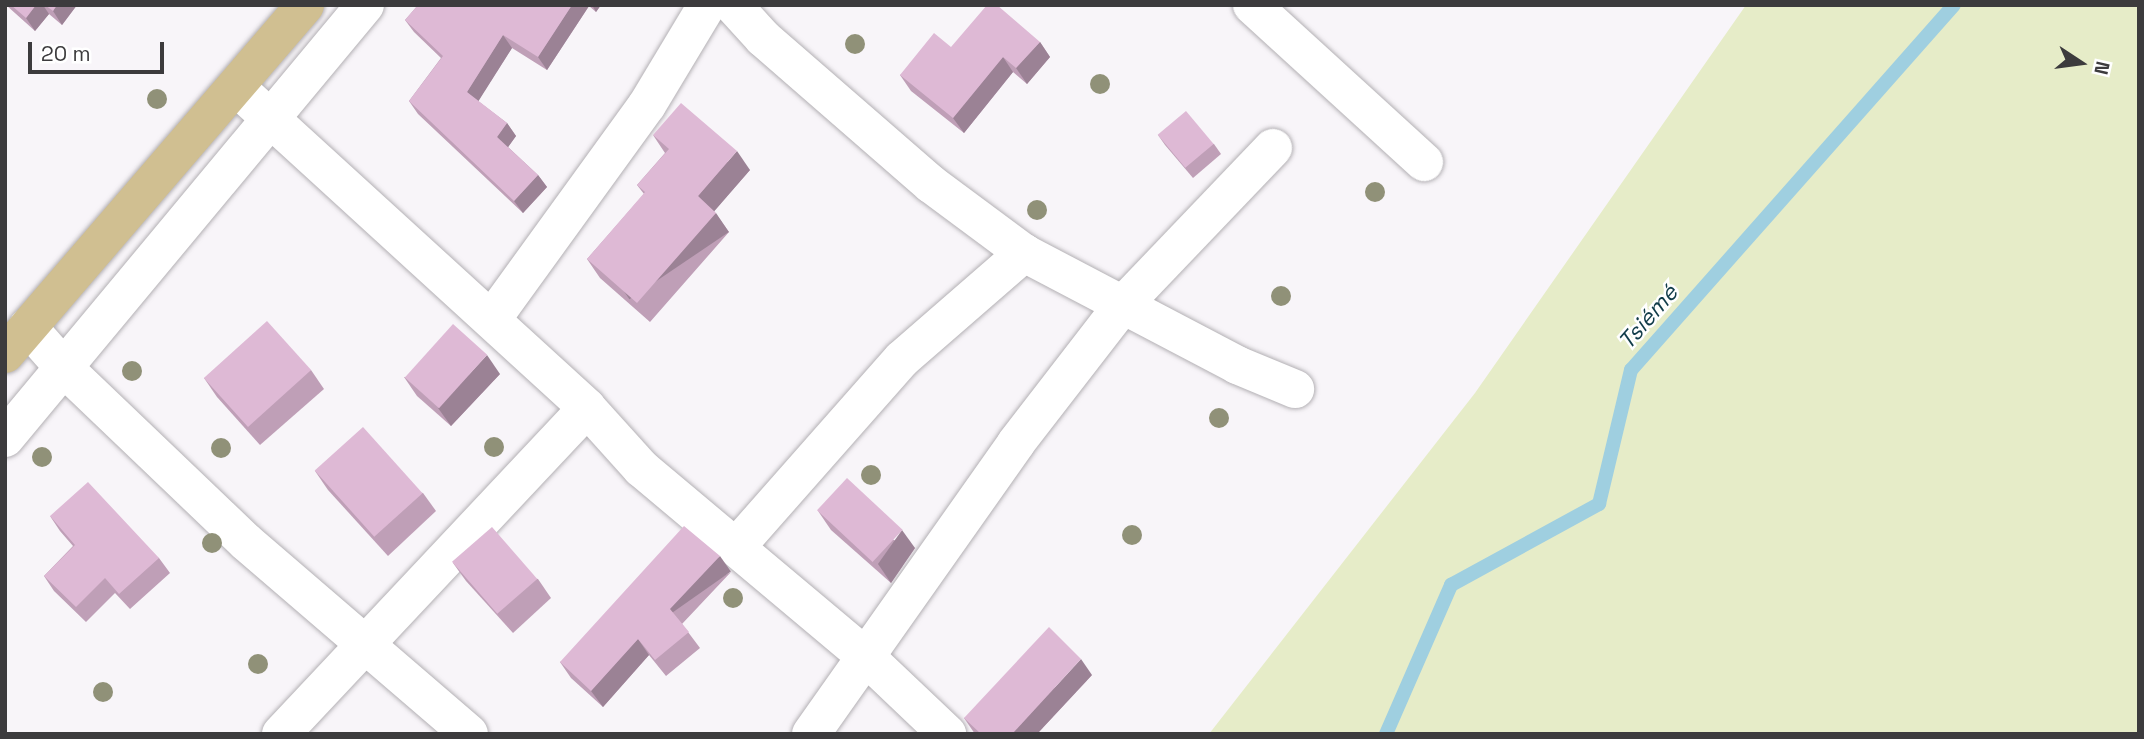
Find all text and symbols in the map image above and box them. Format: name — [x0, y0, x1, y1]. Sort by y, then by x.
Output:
scale bar — [32, 28, 168, 72]
north arrow — [2046, 28, 2116, 98]
text: 20 m — [41, 40, 91, 67]
text: N — [2088, 59, 2116, 77]
water label: Tsiémé — [1613, 279, 1683, 355]

